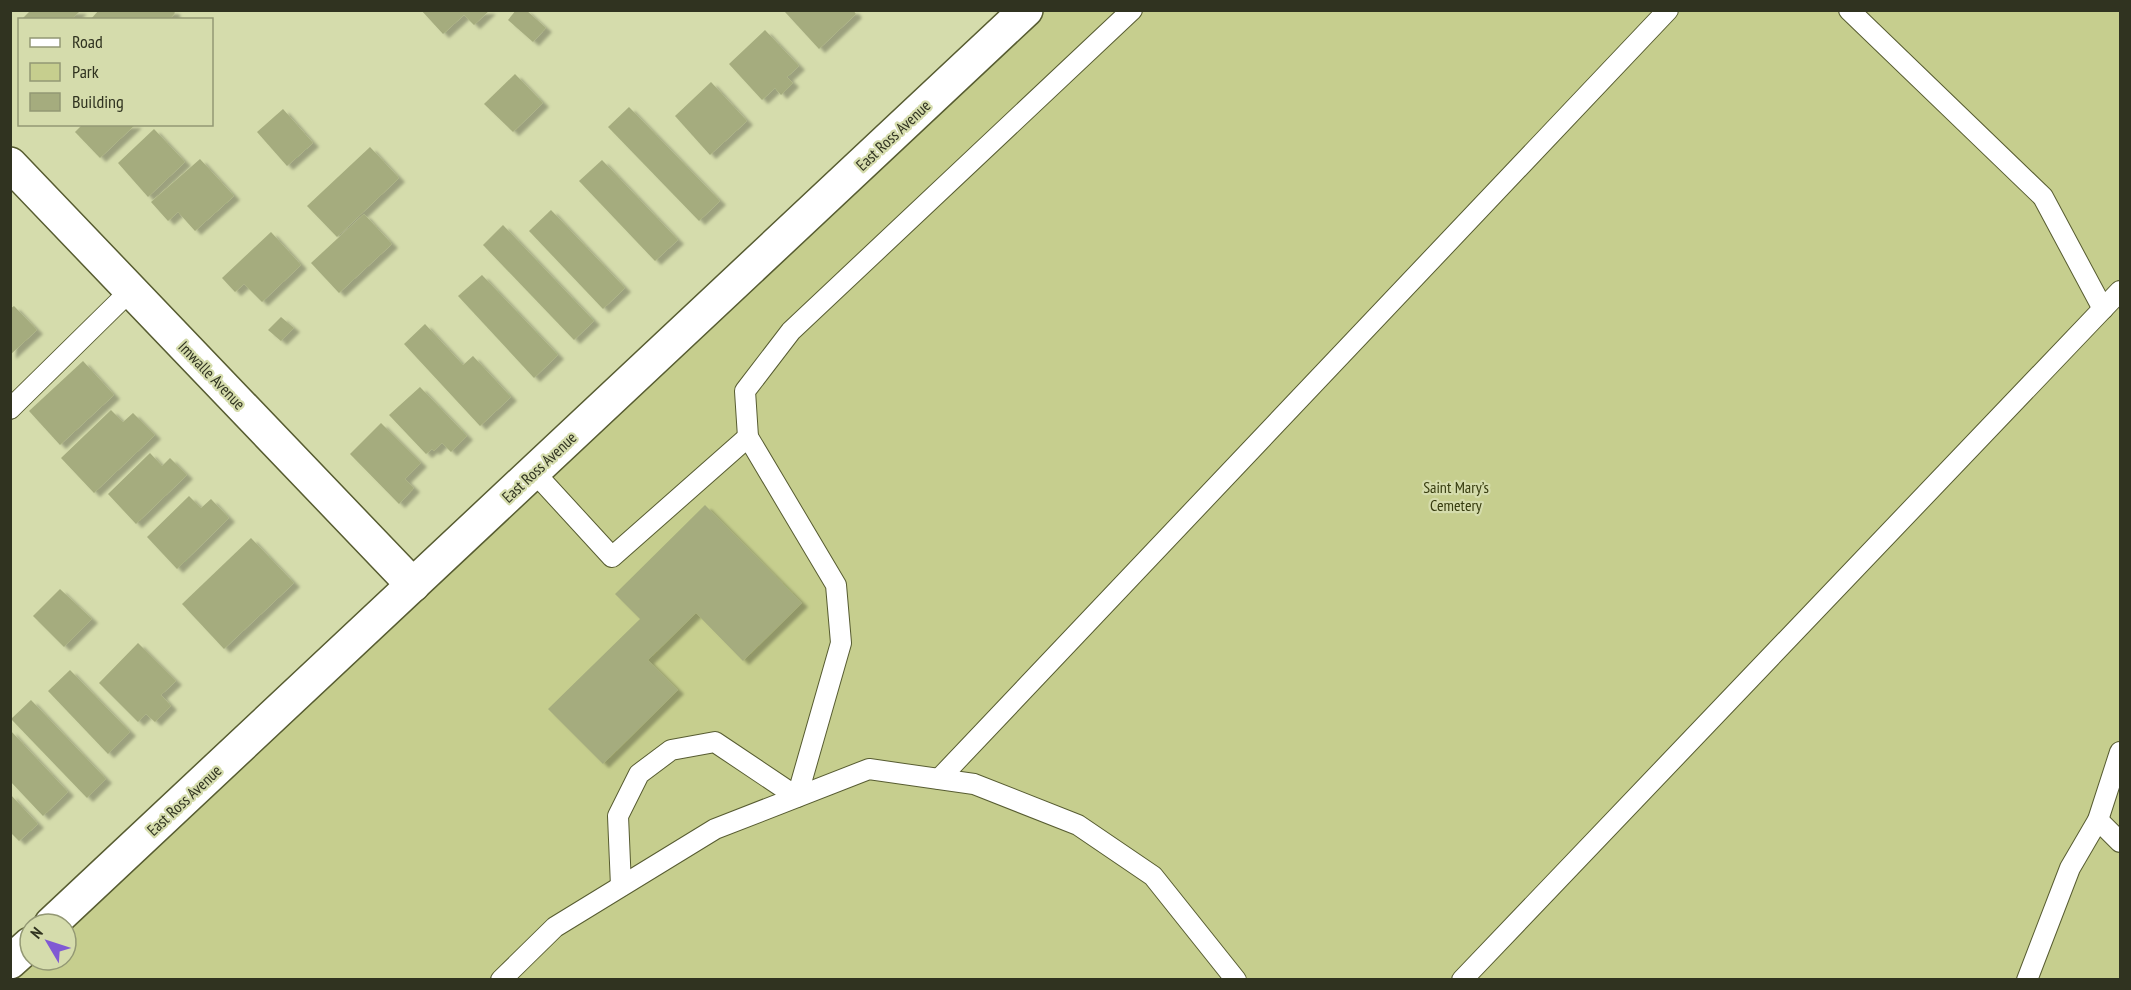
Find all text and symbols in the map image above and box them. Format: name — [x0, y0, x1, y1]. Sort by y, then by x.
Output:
legend — [18, 18, 213, 126]
text: Road — [72, 30, 103, 53]
text: Park — [72, 60, 99, 83]
text: Building — [72, 90, 124, 113]
street label: East Ross Avenue — [852, 95, 934, 175]
street label: Imwalle Avenue — [174, 337, 250, 413]
street label: East Ross Avenue — [498, 427, 580, 507]
park label: Saint Mary’s Cemetery — [1423, 477, 1489, 515]
street label: East Ross Avenue — [143, 760, 225, 840]
north arrow — [18, 912, 78, 972]
text: N — [26, 923, 47, 942]

